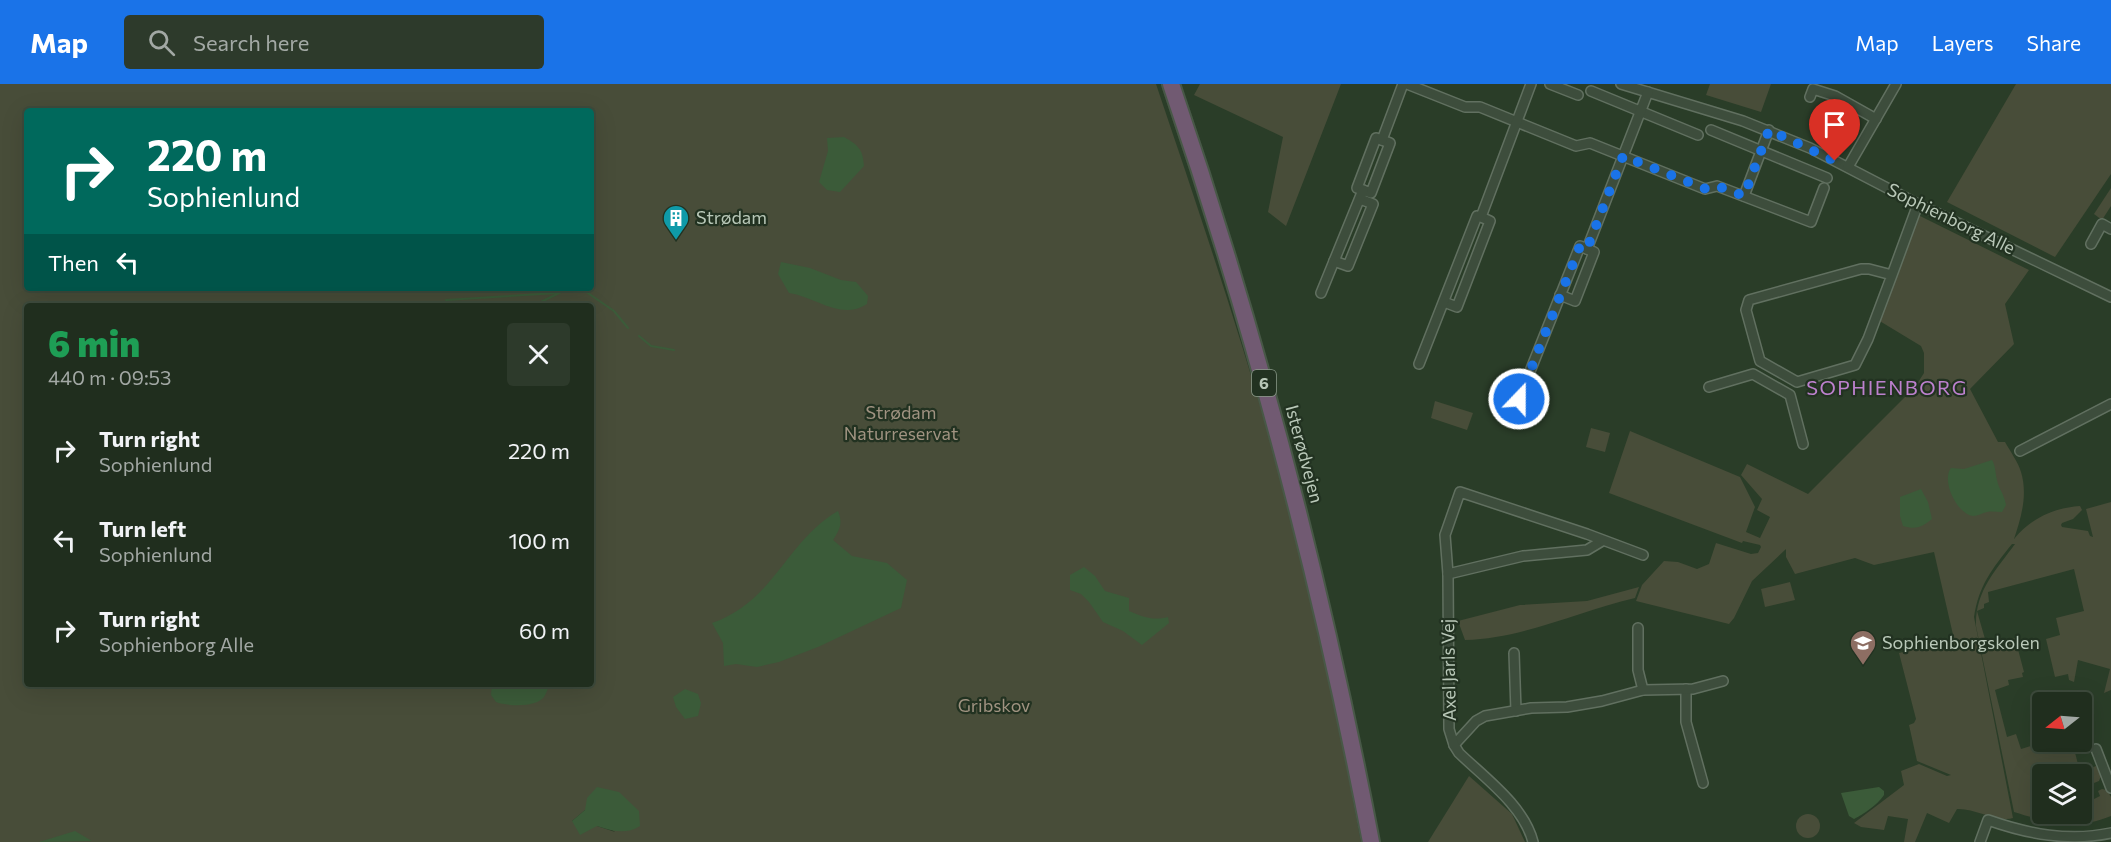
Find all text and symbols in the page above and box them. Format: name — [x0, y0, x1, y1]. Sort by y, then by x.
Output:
search box — [124, 15, 544, 69]
text: Map — [30, 25, 88, 59]
icon: search — [145, 26, 178, 59]
text: Search here — [193, 29, 309, 56]
text: Map — [1855, 30, 1899, 55]
text: Layers — [1932, 30, 1994, 55]
text: Share — [2027, 30, 2081, 55]
pin — [1809, 99, 1860, 161]
icon: arrive — [1818, 108, 1851, 141]
text: 220 m — [147, 128, 267, 180]
icon: right — [48, 132, 126, 210]
street label: Sophienborg Alle — [1884, 178, 2019, 259]
text: Sophienlund — [147, 180, 300, 213]
building icon: Strødam — [661, 203, 691, 241]
place label: Strødam — [696, 206, 767, 228]
icon: left — [111, 246, 144, 279]
text: Then — [48, 249, 99, 276]
text: 6 min — [48, 320, 140, 364]
button: close — [507, 323, 570, 386]
text: 440 m · 09:53 — [48, 365, 172, 389]
position arrow — [1487, 367, 1551, 431]
road number: 6 — [1252, 370, 1276, 396]
district label: SOPHIENBORG — [1806, 375, 1968, 399]
park label: Strødam Naturreservat — [844, 401, 958, 444]
street label: Isterødvejen — [1281, 402, 1329, 505]
text: Turn right — [99, 425, 200, 452]
icon: right — [48, 434, 81, 467]
text: 220 m — [508, 437, 570, 464]
text: Sophienlund — [99, 452, 212, 476]
text: Turn left — [99, 515, 186, 542]
icon: left — [48, 524, 81, 557]
text: 100 m — [508, 527, 570, 554]
text: Sophienlund — [99, 542, 212, 566]
text: Turn right — [99, 605, 200, 632]
icon: right — [48, 614, 81, 647]
text: 60 m — [519, 617, 570, 644]
street label: Axel Jarls Vej — [1436, 619, 1460, 721]
school or university icon: Sophienborgskolen — [1848, 628, 1878, 666]
place label: Sophienborgskolen — [1882, 631, 2040, 653]
text: Sophienborg Alle — [99, 632, 254, 656]
north arrow — [2032, 692, 2092, 752]
map controls — [2032, 692, 2092, 824]
park label: Gribskov — [958, 694, 1030, 716]
button: layers — [2032, 764, 2092, 824]

